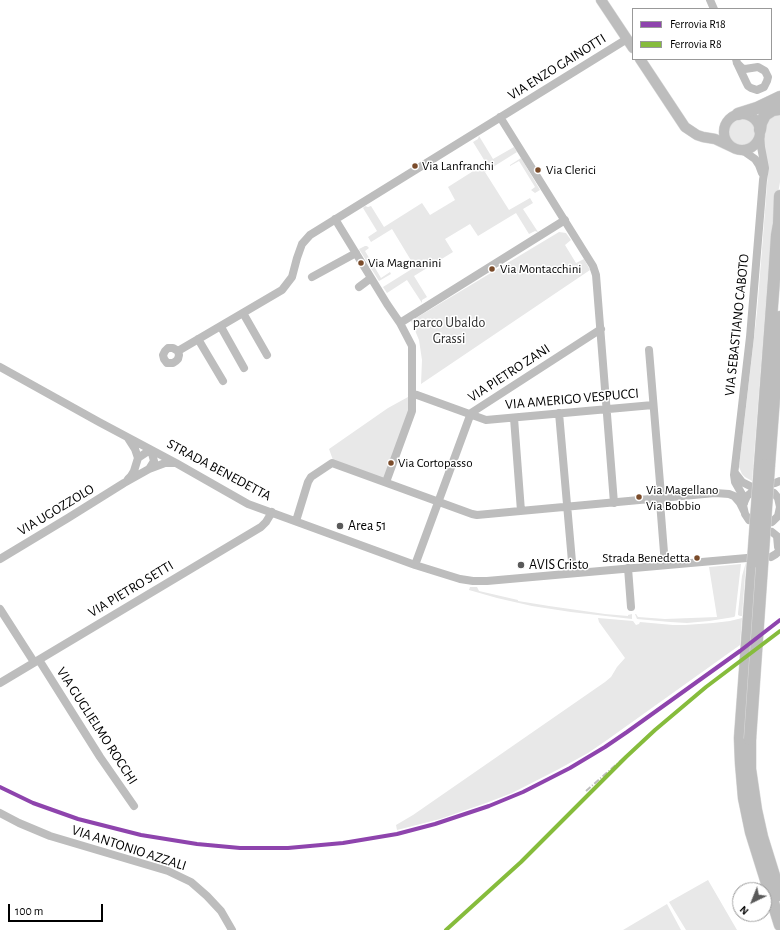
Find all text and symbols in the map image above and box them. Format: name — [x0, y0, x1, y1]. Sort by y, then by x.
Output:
legend — [632, 8, 772, 60]
text: Ferrovia R18 — [670, 18, 726, 30]
street label: VIA ENZO GAINOTTI — [505, 30, 609, 104]
text: Ferrovia R8 — [670, 38, 722, 50]
place label: Via Lanfranchi — [422, 158, 494, 174]
marker: Via Lanfranchi — [410, 161, 420, 171]
place label: Via Clerici — [546, 162, 596, 178]
marker: Via Clerici — [533, 165, 543, 175]
street label: VIA SEBASTIANO CABOTO — [721, 253, 753, 397]
place label: Via Magnanini — [368, 255, 441, 271]
marker: Via Magnanini — [356, 258, 366, 268]
place label: Via Montacchini — [500, 261, 581, 277]
marker: Via Montacchini — [487, 264, 497, 274]
park label: parco Ubaldo Grassi — [413, 315, 485, 348]
street label: VIA PIETRO ZANI — [465, 340, 553, 406]
street label: VIA AMERIGO VESPUCCI — [504, 385, 640, 413]
street label: STRADA BENEDETTA — [164, 435, 274, 505]
place label: Via Cortopasso — [398, 455, 473, 471]
marker: Via Cortopasso — [386, 458, 396, 468]
street label: VIA UGOZZOLO — [15, 481, 97, 539]
place label: Via Magellano Via Bobbio — [646, 482, 718, 513]
marker: Via Magellano Via Bobbio — [634, 492, 644, 502]
place label: Area 51 — [348, 518, 386, 534]
marker: Area 51 — [335, 521, 345, 531]
place label: Strada Benedetta — [602, 550, 690, 566]
marker: Strada Benedetta — [692, 553, 702, 563]
street label: VIA PIETRO SETTI — [85, 557, 177, 621]
place label: AVIS Cristo — [529, 557, 589, 573]
marker: AVIS Cristo — [516, 560, 526, 570]
street label: VIA GUGLIELMO ROCCHI — [53, 664, 141, 788]
street label: VIA ANTONIO AZZALI — [70, 822, 188, 874]
north arrow — [732, 882, 772, 922]
scale bar — [10, 896, 105, 922]
text: N — [738, 904, 751, 917]
text: 100 m — [15, 905, 43, 917]

